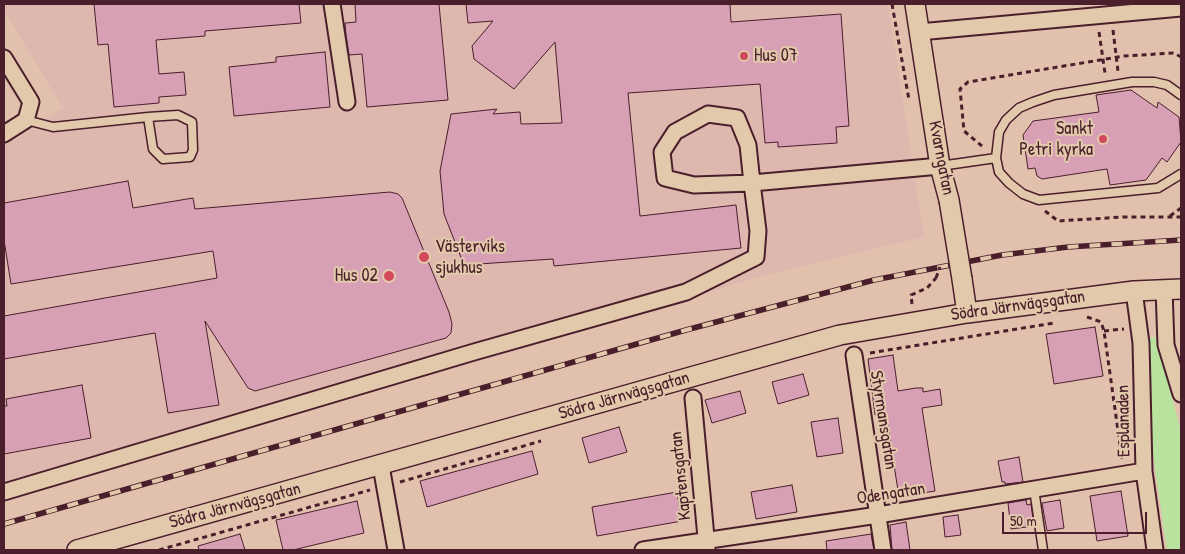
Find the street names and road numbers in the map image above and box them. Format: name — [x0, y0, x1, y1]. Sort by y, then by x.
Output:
street label: Kvarngatan — [923, 119, 959, 197]
street label: Södra Järnvägsgatan — [950, 286, 1086, 326]
street label: Södra Järnvägsgatan — [556, 367, 692, 425]
street label: Styrmansgatan — [865, 369, 901, 471]
street label: Esplanaden — [1113, 385, 1135, 457]
street label: Kaptensgatan — [666, 431, 696, 521]
street label: Södra Järnvägsgatan — [167, 478, 303, 534]
street label: Odengatan — [855, 478, 927, 510]

